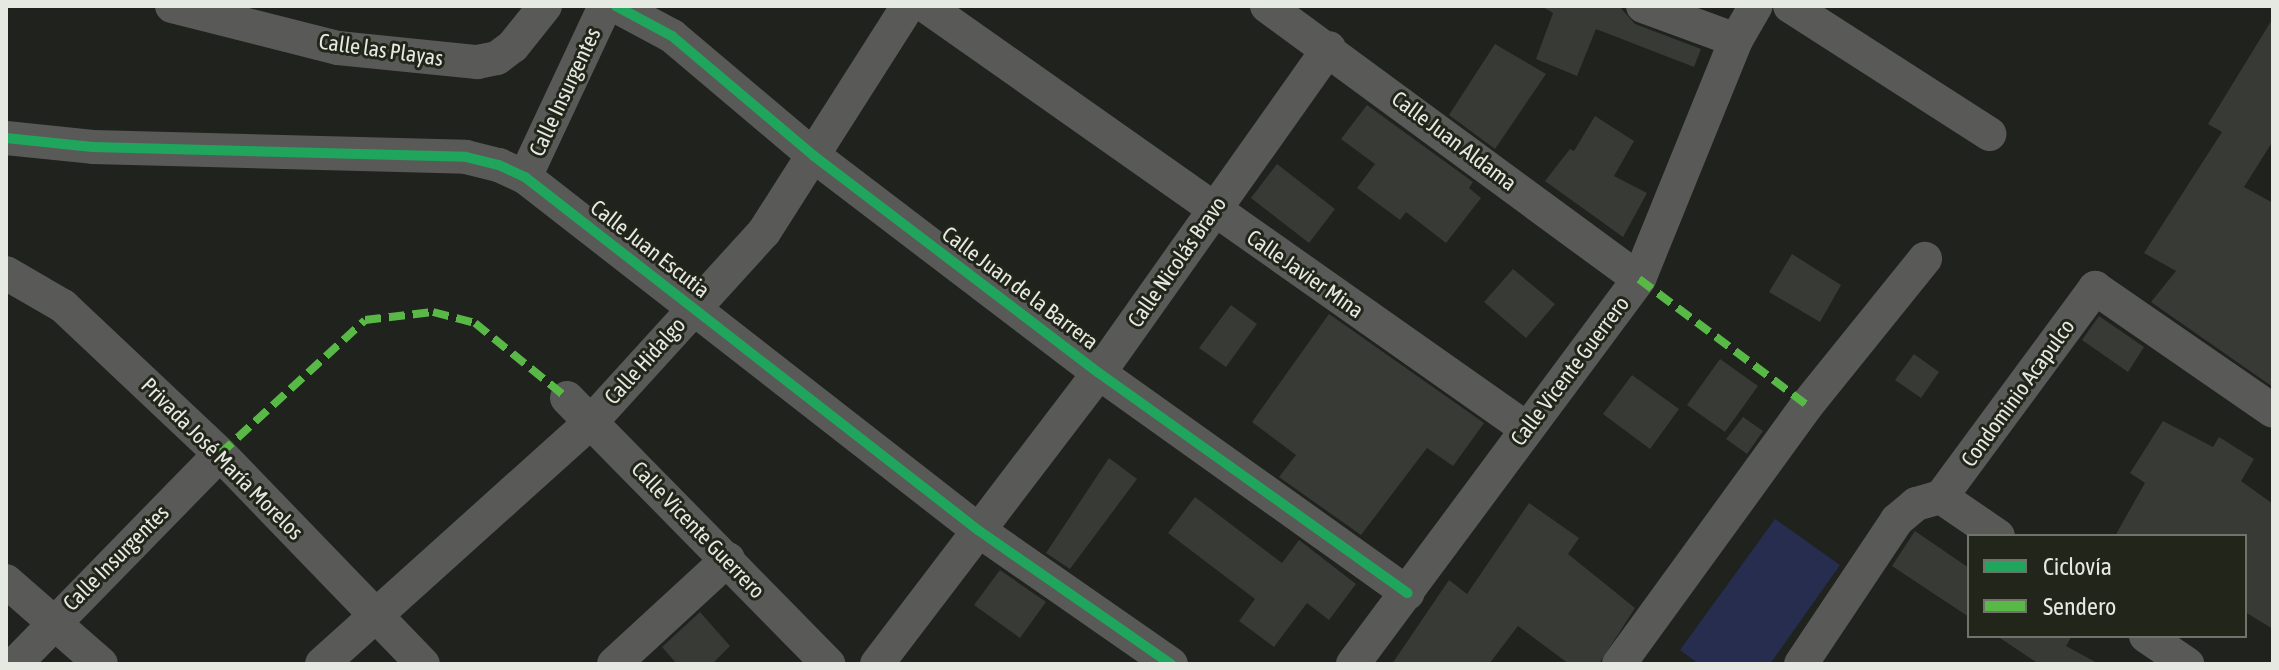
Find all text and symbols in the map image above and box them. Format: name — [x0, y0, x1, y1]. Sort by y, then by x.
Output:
street label: Calle Insurgentes — [524, 24, 606, 160]
street label: Calle las Playas — [317, 28, 445, 72]
street label: Calle Juan Aldama — [1386, 86, 1522, 196]
street label: Calle Nicolás Bravo — [1122, 191, 1232, 333]
street label: Calle Juan Escutia — [585, 194, 715, 304]
street label: Calle Juan de la Barrera — [937, 221, 1103, 355]
street label: Calle Javier Mina — [1242, 224, 1368, 324]
street label: Calle Vicente Guerrero — [1505, 291, 1635, 451]
street label: Calle Hidalgo — [599, 312, 691, 410]
street label: Condominio Acapulco — [1956, 314, 2080, 472]
street label: Privada José María Morelos — [135, 372, 309, 546]
street label: Calle Vicente Guerrero — [626, 456, 770, 604]
street label: Calle Insurgentes — [58, 500, 174, 616]
legend — [1967, 534, 2247, 638]
text: Ciclovía — [2043, 553, 2112, 580]
text: Sendero — [2043, 593, 2116, 620]

